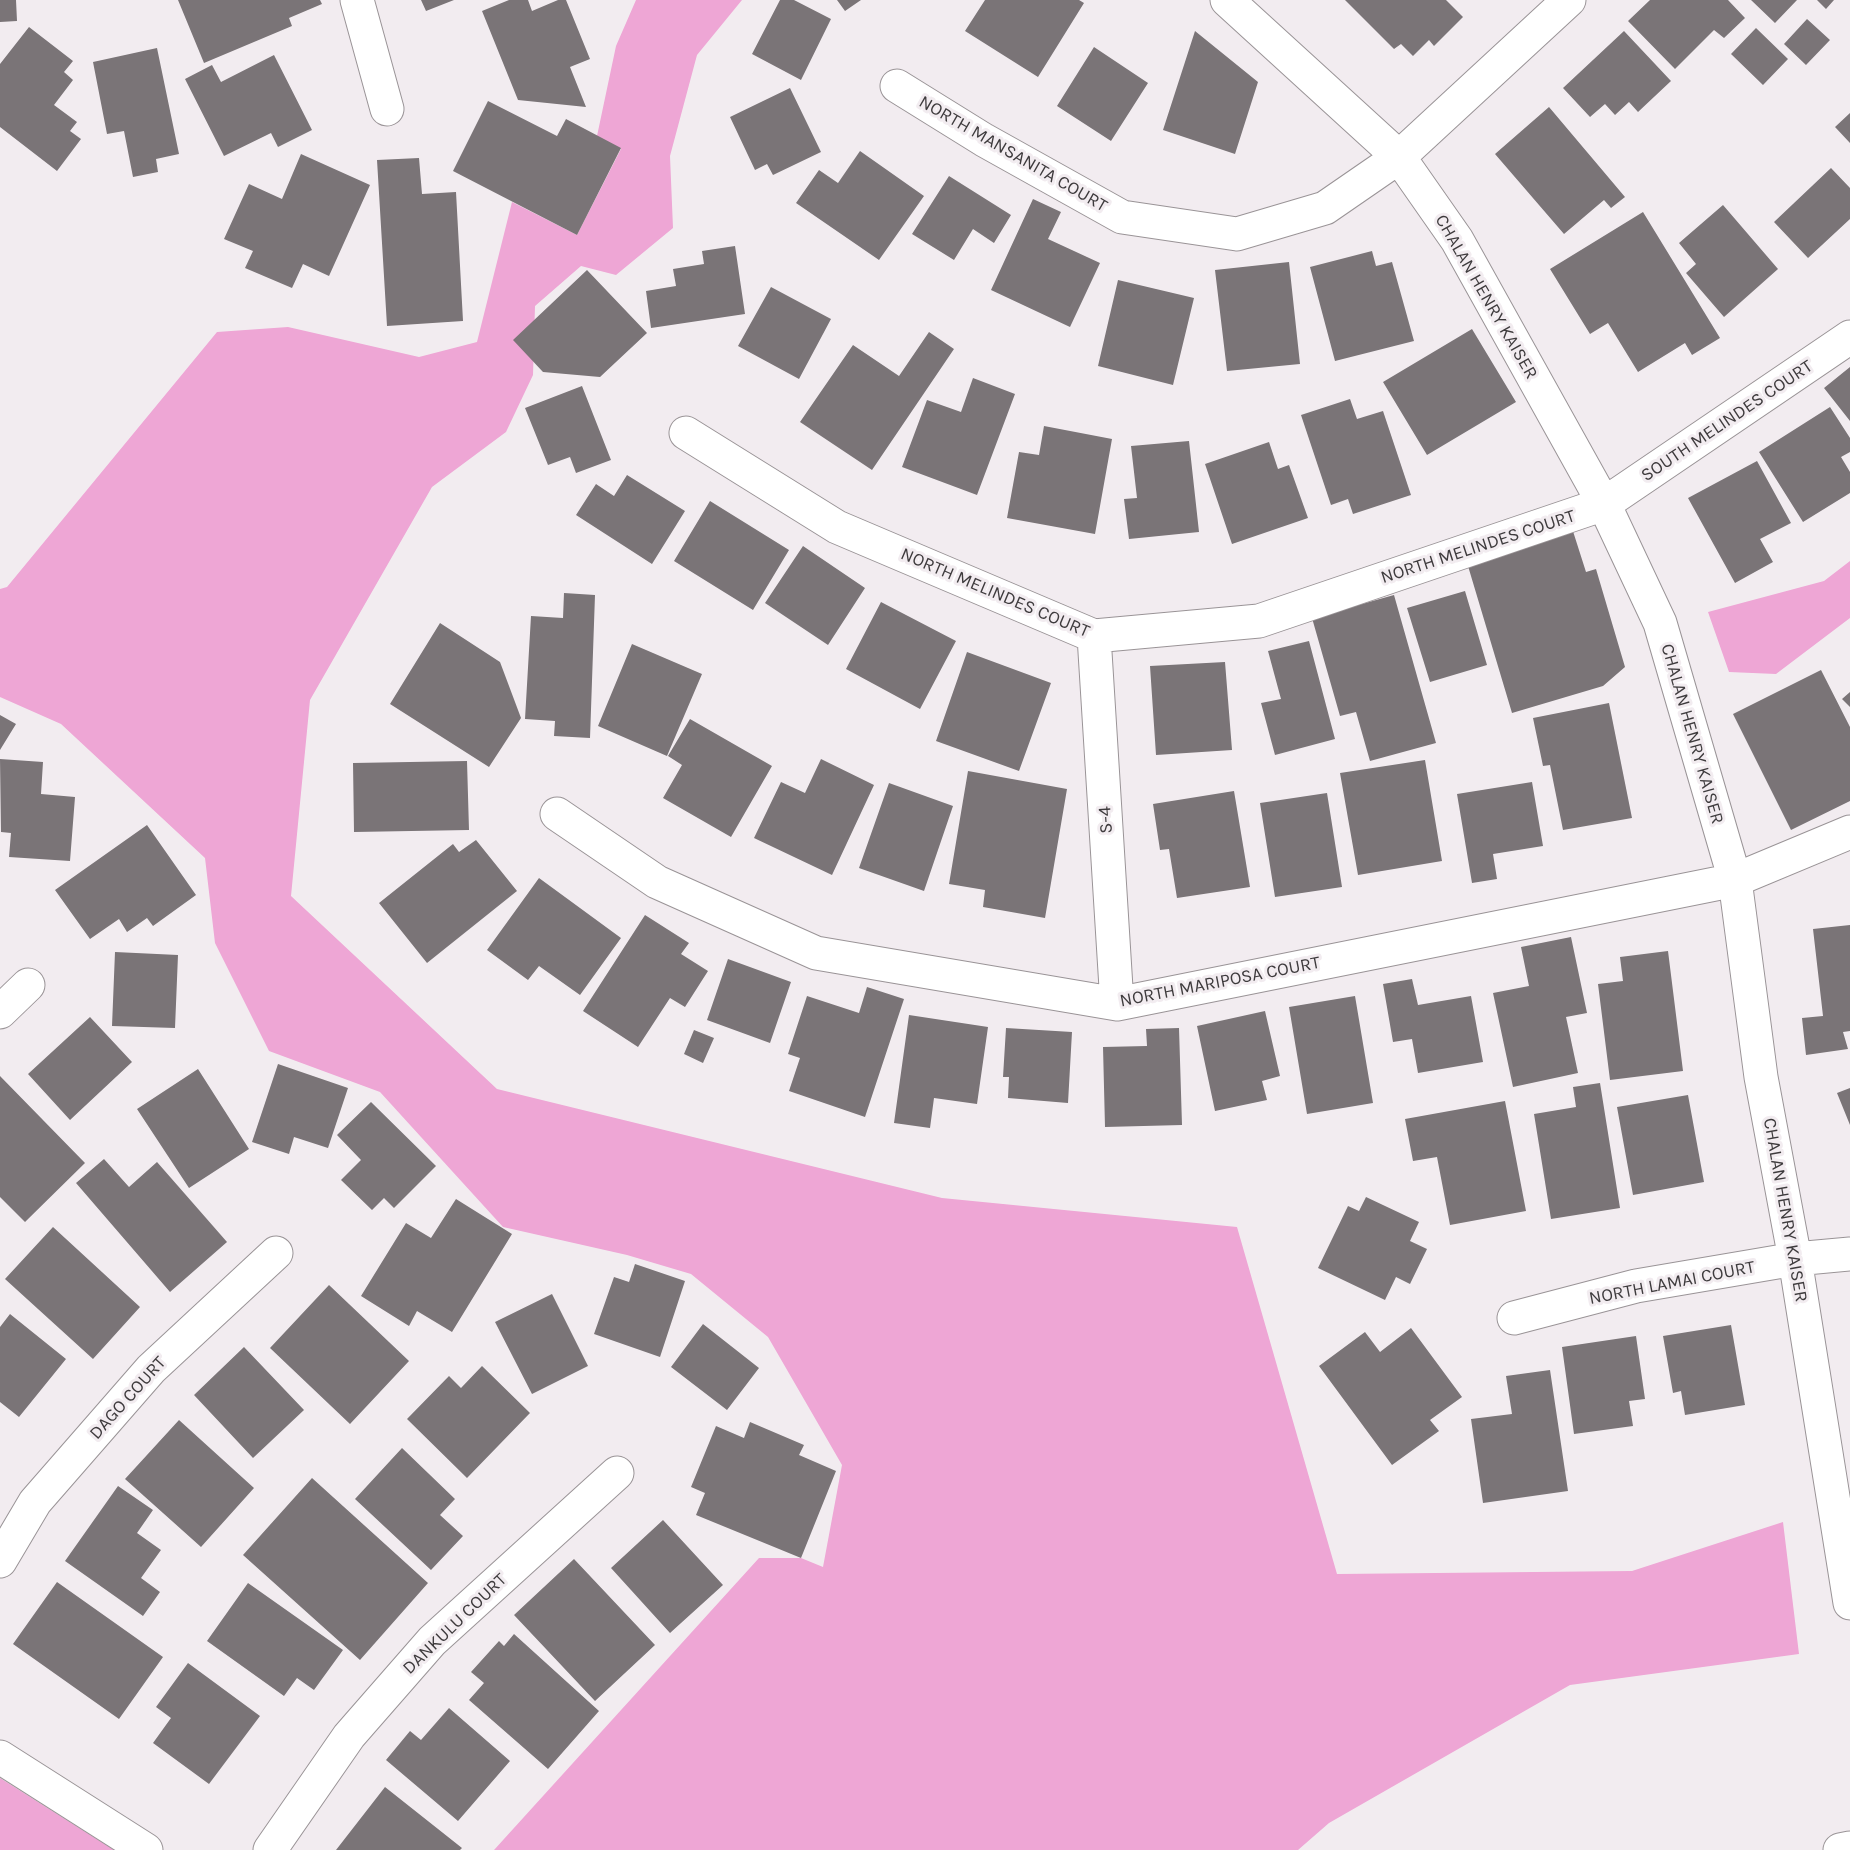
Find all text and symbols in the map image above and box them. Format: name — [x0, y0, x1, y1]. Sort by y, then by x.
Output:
street label: NORTH MANSANITA COURT — [915, 91, 1111, 217]
street label: CHALAN HENRY KAISER — [1430, 211, 1542, 383]
street label: SOUTH MELINDES COURT — [1637, 355, 1817, 487]
street label: NORTH MELINDES COURT — [1378, 505, 1578, 589]
street label: NORTH MELINDES COURT — [897, 543, 1093, 643]
street label: CHALAN HENRY KAISER — [1656, 641, 1728, 827]
street label: S-4 — [1094, 806, 1118, 834]
street label: NORTH MARIPOSA COURT — [1118, 952, 1322, 1012]
street label: CHALAN HENRY KAISER — [1758, 1116, 1812, 1304]
street label: NORTH LAMAI COURT — [1587, 1256, 1757, 1310]
street label: DAGO COURT — [85, 1352, 171, 1444]
street label: DANKULU COURT — [399, 1569, 511, 1679]

